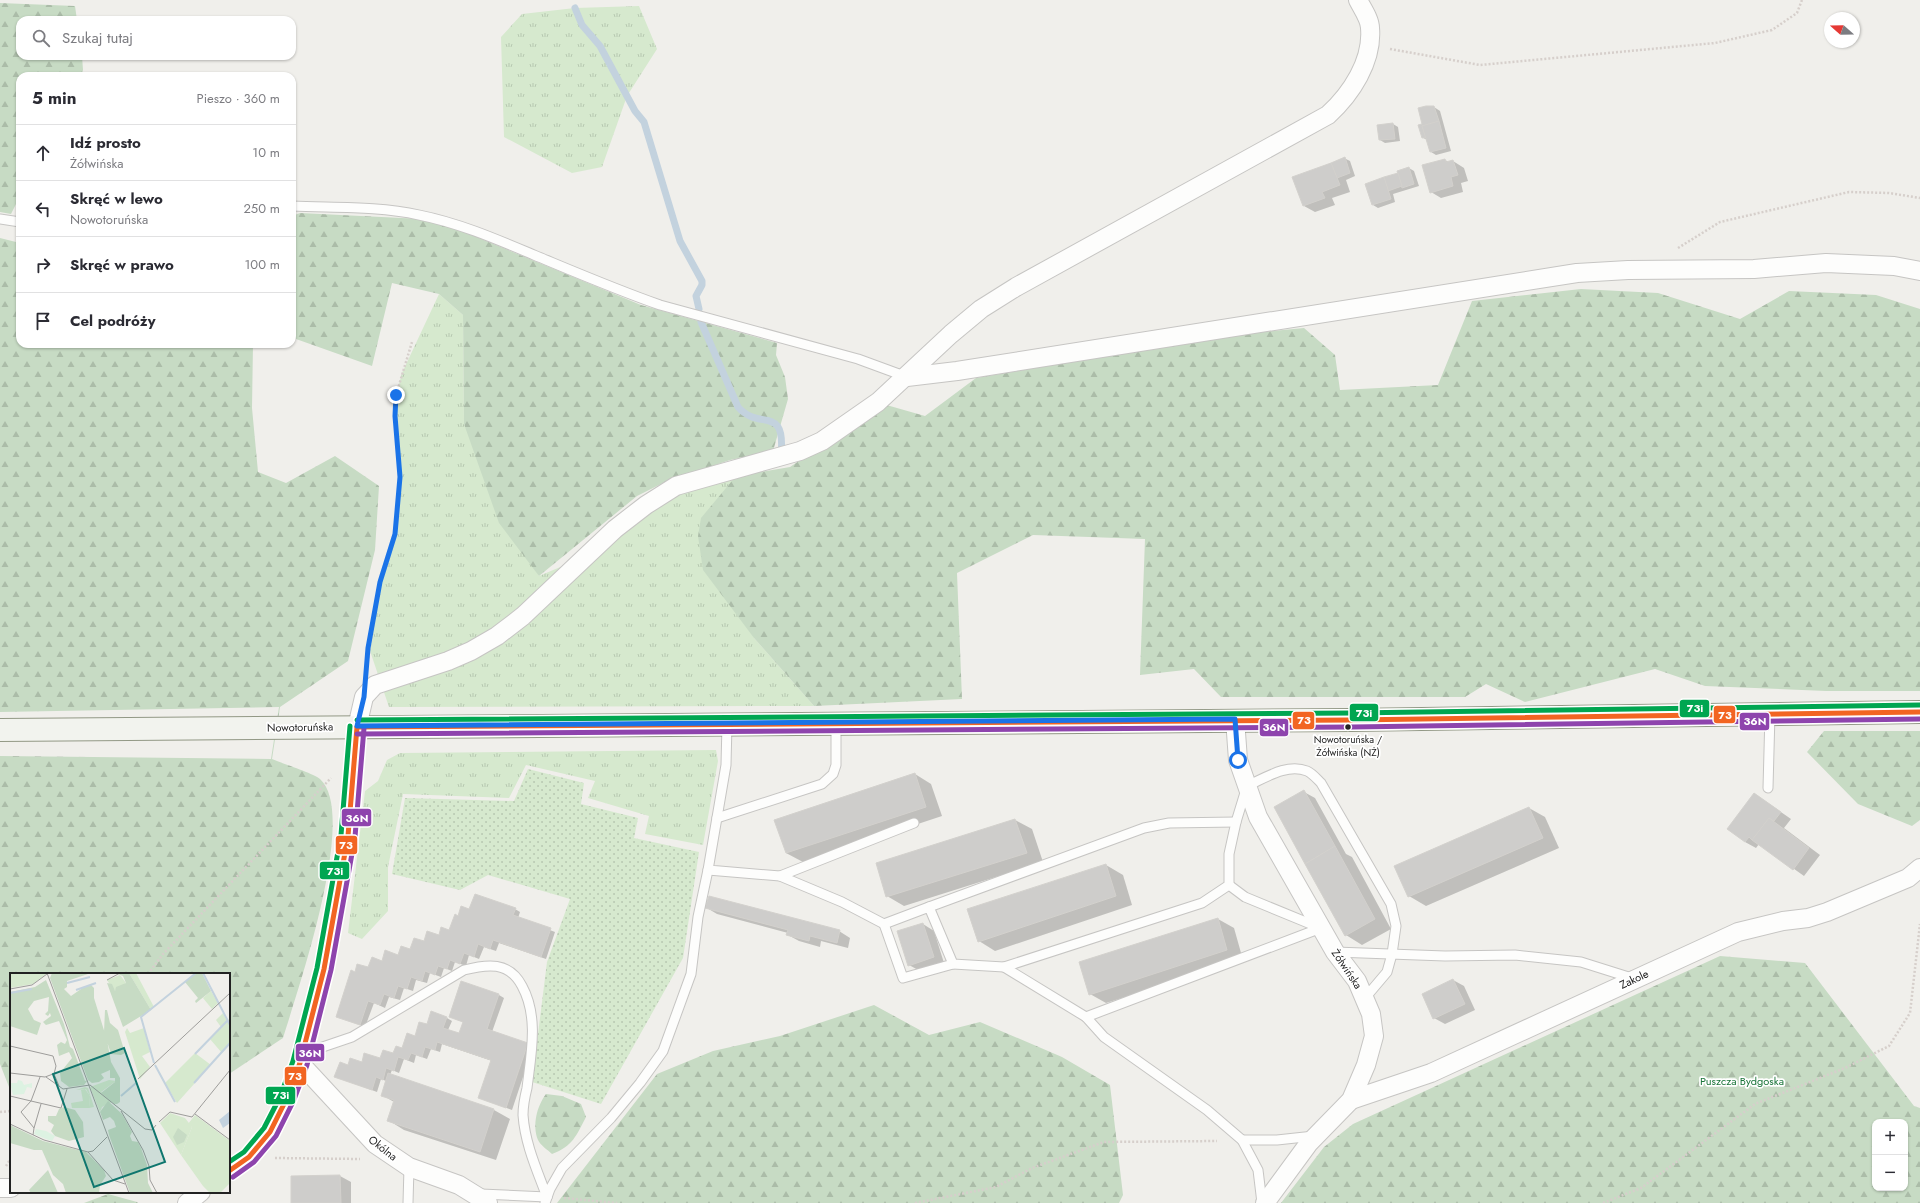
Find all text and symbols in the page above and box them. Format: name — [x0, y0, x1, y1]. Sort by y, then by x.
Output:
north arrow — [1824, 12, 1860, 48]
search box — [16, 16, 296, 60]
icon: search — [30, 27, 52, 49]
text: Szukaj tutaj — [62, 27, 133, 49]
text: 5 min — [32, 86, 76, 110]
text: Pieszo · 360 m — [197, 89, 280, 108]
text: Idź prosto — [70, 132, 141, 154]
icon: ahead — [32, 142, 54, 164]
text: 10 m — [252, 143, 280, 162]
text: Żółwińska — [70, 154, 123, 173]
text: Skręć w lewo — [70, 188, 163, 210]
icon: left — [32, 198, 54, 220]
text: 250 m — [243, 199, 280, 218]
text: Nowotoruńska — [70, 210, 148, 229]
icon: right — [32, 254, 54, 276]
text: Skręć w prawo — [70, 254, 174, 276]
text: 100 m — [245, 255, 280, 274]
icon: arrive — [32, 310, 54, 332]
text: Cel podróży — [70, 310, 155, 332]
route end — [387, 386, 405, 404]
line badge: 73i — [1679, 699, 1710, 718]
text: 73i — [1687, 700, 1703, 716]
line badge: 73i — [1349, 703, 1379, 722]
text: 73i — [1356, 705, 1372, 721]
line badge: 73 — [1713, 705, 1736, 724]
text: 73 — [1718, 707, 1732, 723]
line badge: 73 — [1292, 711, 1315, 730]
text: 73 — [1297, 712, 1311, 728]
line badge: 36N — [1739, 712, 1770, 731]
text: 36N — [1744, 713, 1766, 729]
street label: Nowotoruńska — [267, 718, 333, 736]
line badge: 36N — [1259, 718, 1289, 737]
text: 36N — [1263, 719, 1285, 735]
marker: Nowotoruńska / Żółwińska (NŻ) — [1343, 722, 1353, 732]
place label: Nowotoruńska / Żółwińska (NŻ) — [1314, 732, 1382, 760]
route start — [1229, 751, 1247, 769]
line badge: 36N — [341, 808, 372, 827]
text: 36N — [346, 810, 368, 826]
line badge: 73 — [335, 835, 358, 855]
text: 73 — [339, 837, 353, 853]
line badge: 73i — [319, 861, 350, 880]
text: 73i — [327, 863, 343, 879]
street label: Żółwińska — [1328, 946, 1366, 992]
street label: Zakole — [1617, 965, 1651, 993]
inset map — [10, 973, 230, 1193]
line badge: 36N — [295, 1043, 325, 1062]
text: 36N — [299, 1045, 321, 1061]
line badge: 73 — [284, 1066, 307, 1086]
text: 73 — [288, 1068, 302, 1084]
park label: Puszcza Bydgoska — [1700, 1073, 1784, 1089]
line badge: 73i — [265, 1086, 296, 1105]
text: 73i — [273, 1087, 289, 1103]
map controls — [1872, 1119, 1908, 1191]
button: + — [1872, 1119, 1908, 1155]
street label: Okólna — [365, 1132, 401, 1164]
button: − — [1872, 1155, 1908, 1191]

